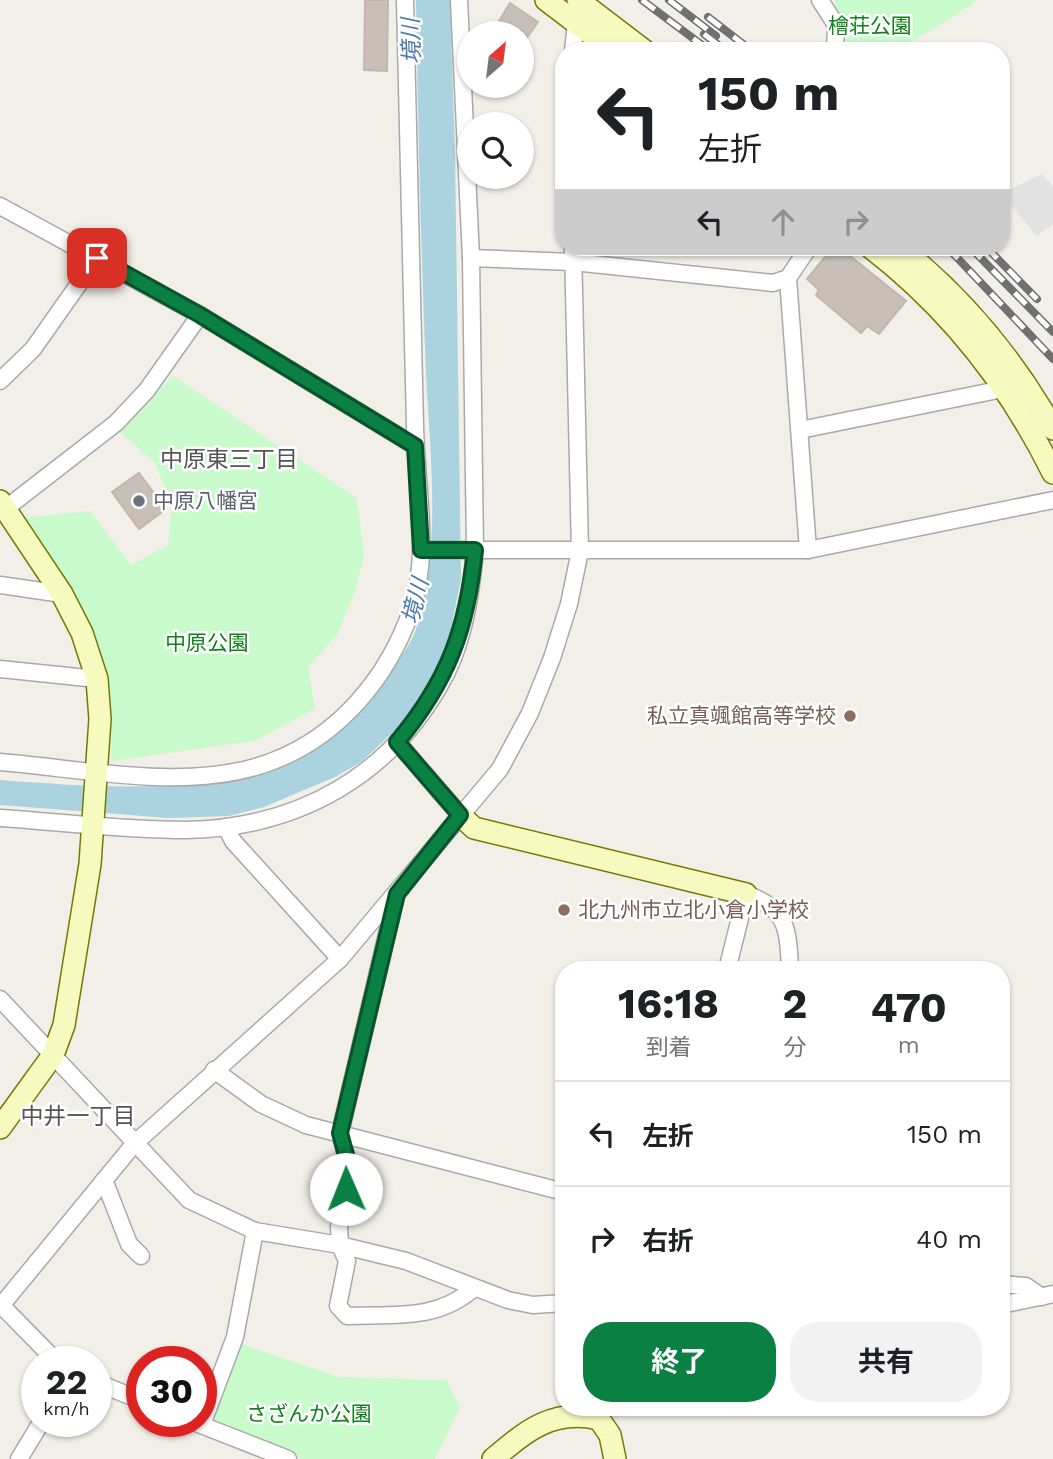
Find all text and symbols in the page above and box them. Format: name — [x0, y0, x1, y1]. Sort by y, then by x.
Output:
park label: 檜荘公園 — [828, 13, 912, 38]
water label: 境川 — [397, 15, 426, 64]
north arrow — [457, 21, 534, 98]
map controls — [457, 21, 534, 189]
text: 150 m — [698, 64, 839, 122]
icon: left — [583, 70, 674, 161]
button: search — [457, 112, 534, 189]
text: 左折 — [698, 130, 762, 168]
icon: left — [691, 203, 729, 241]
icon: ahead — [764, 203, 802, 241]
icon: right — [837, 203, 875, 241]
pin — [67, 228, 127, 288]
icon: arrive — [78, 239, 116, 277]
district label: 中原東三丁目 — [160, 446, 298, 473]
place label: 中原八幡宮 — [153, 488, 258, 513]
marker: 中原八幡宮 — [131, 493, 147, 509]
water label: 境川 — [397, 573, 435, 627]
park label: 中原公園 — [165, 630, 249, 655]
place label: 私立真颯館高等学校 — [647, 703, 836, 728]
marker: 私立真颯館高等学校 — [842, 708, 858, 724]
place label: 北九州市立北小倉小学校 — [578, 897, 809, 922]
marker: 北九州市立北小倉小学校 — [556, 902, 572, 918]
text: 16:18 — [618, 979, 719, 1028]
text: 2 — [782, 979, 807, 1028]
text: 470 — [870, 983, 947, 1032]
text: m — [898, 1032, 920, 1059]
text: 到着 — [646, 1034, 692, 1061]
text: 分 — [783, 1034, 806, 1061]
district label: 中井一丁目 — [21, 1103, 136, 1130]
icon: left — [583, 1115, 621, 1153]
text: 150 m — [907, 1119, 982, 1149]
text: 左折 — [642, 1121, 694, 1151]
position arrow — [309, 1152, 383, 1226]
icon: right — [583, 1220, 621, 1258]
text: 40 m — [916, 1224, 982, 1254]
text: 右折 — [642, 1226, 694, 1256]
button: 終了 — [583, 1322, 776, 1402]
button: 共有 — [790, 1322, 982, 1402]
speed limit sign: 30 — [126, 1346, 217, 1437]
text: 22 — [46, 1361, 87, 1403]
text: km/h — [43, 1398, 90, 1419]
park label: さざんか公園 — [246, 1401, 372, 1426]

